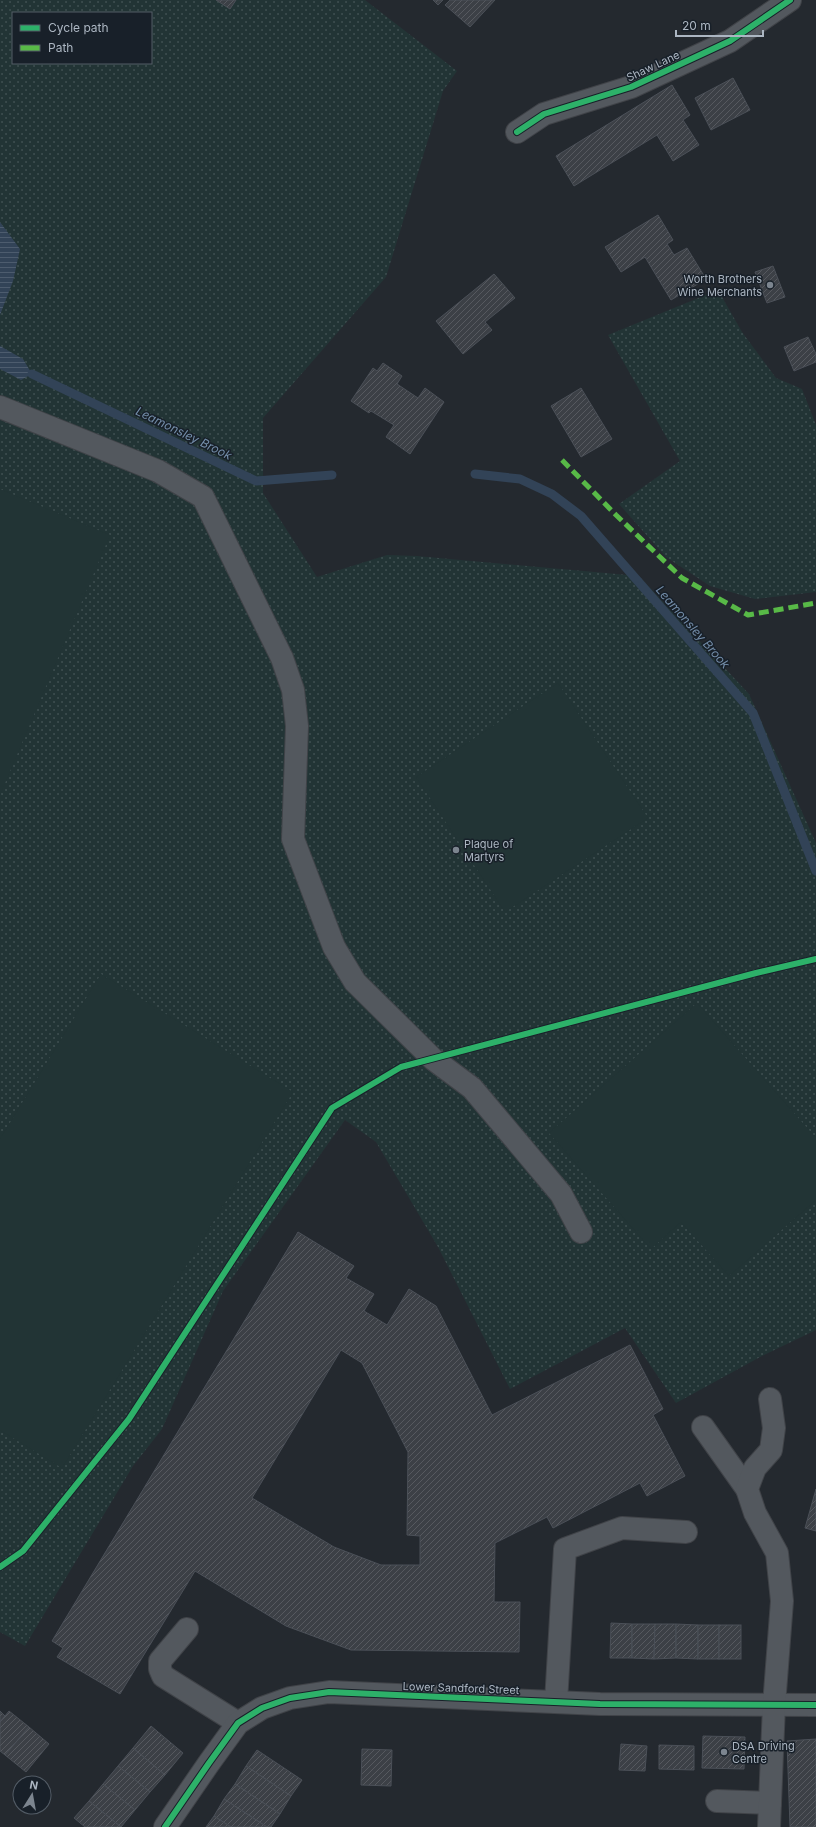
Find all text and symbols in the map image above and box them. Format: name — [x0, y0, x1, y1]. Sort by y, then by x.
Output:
legend — [12, 12, 152, 64]
scale bar — [676, 12, 763, 38]
text: 20 m — [682, 18, 711, 33]
text: Cycle path — [48, 20, 109, 35]
text: Path — [48, 40, 73, 55]
street label: Shaw Lane — [624, 48, 682, 84]
place label: Worth Brothers Wine Merchants — [677, 272, 762, 299]
marker: Worth Brothers Wine Merchants — [765, 280, 775, 290]
water label: Leamonsley Brook — [133, 403, 235, 463]
water label: Leamonsley Brook — [653, 582, 733, 672]
place label: Plaque of Martyrs — [464, 837, 513, 864]
marker: Plaque of Martyrs — [451, 845, 461, 855]
street label: Lower Sandford Street — [402, 1679, 520, 1697]
place label: DSA Driving Centre — [732, 1739, 795, 1766]
marker: DSA Driving Centre — [719, 1747, 729, 1757]
north arrow — [12, 1775, 52, 1815]
text: N — [28, 1778, 39, 1793]

